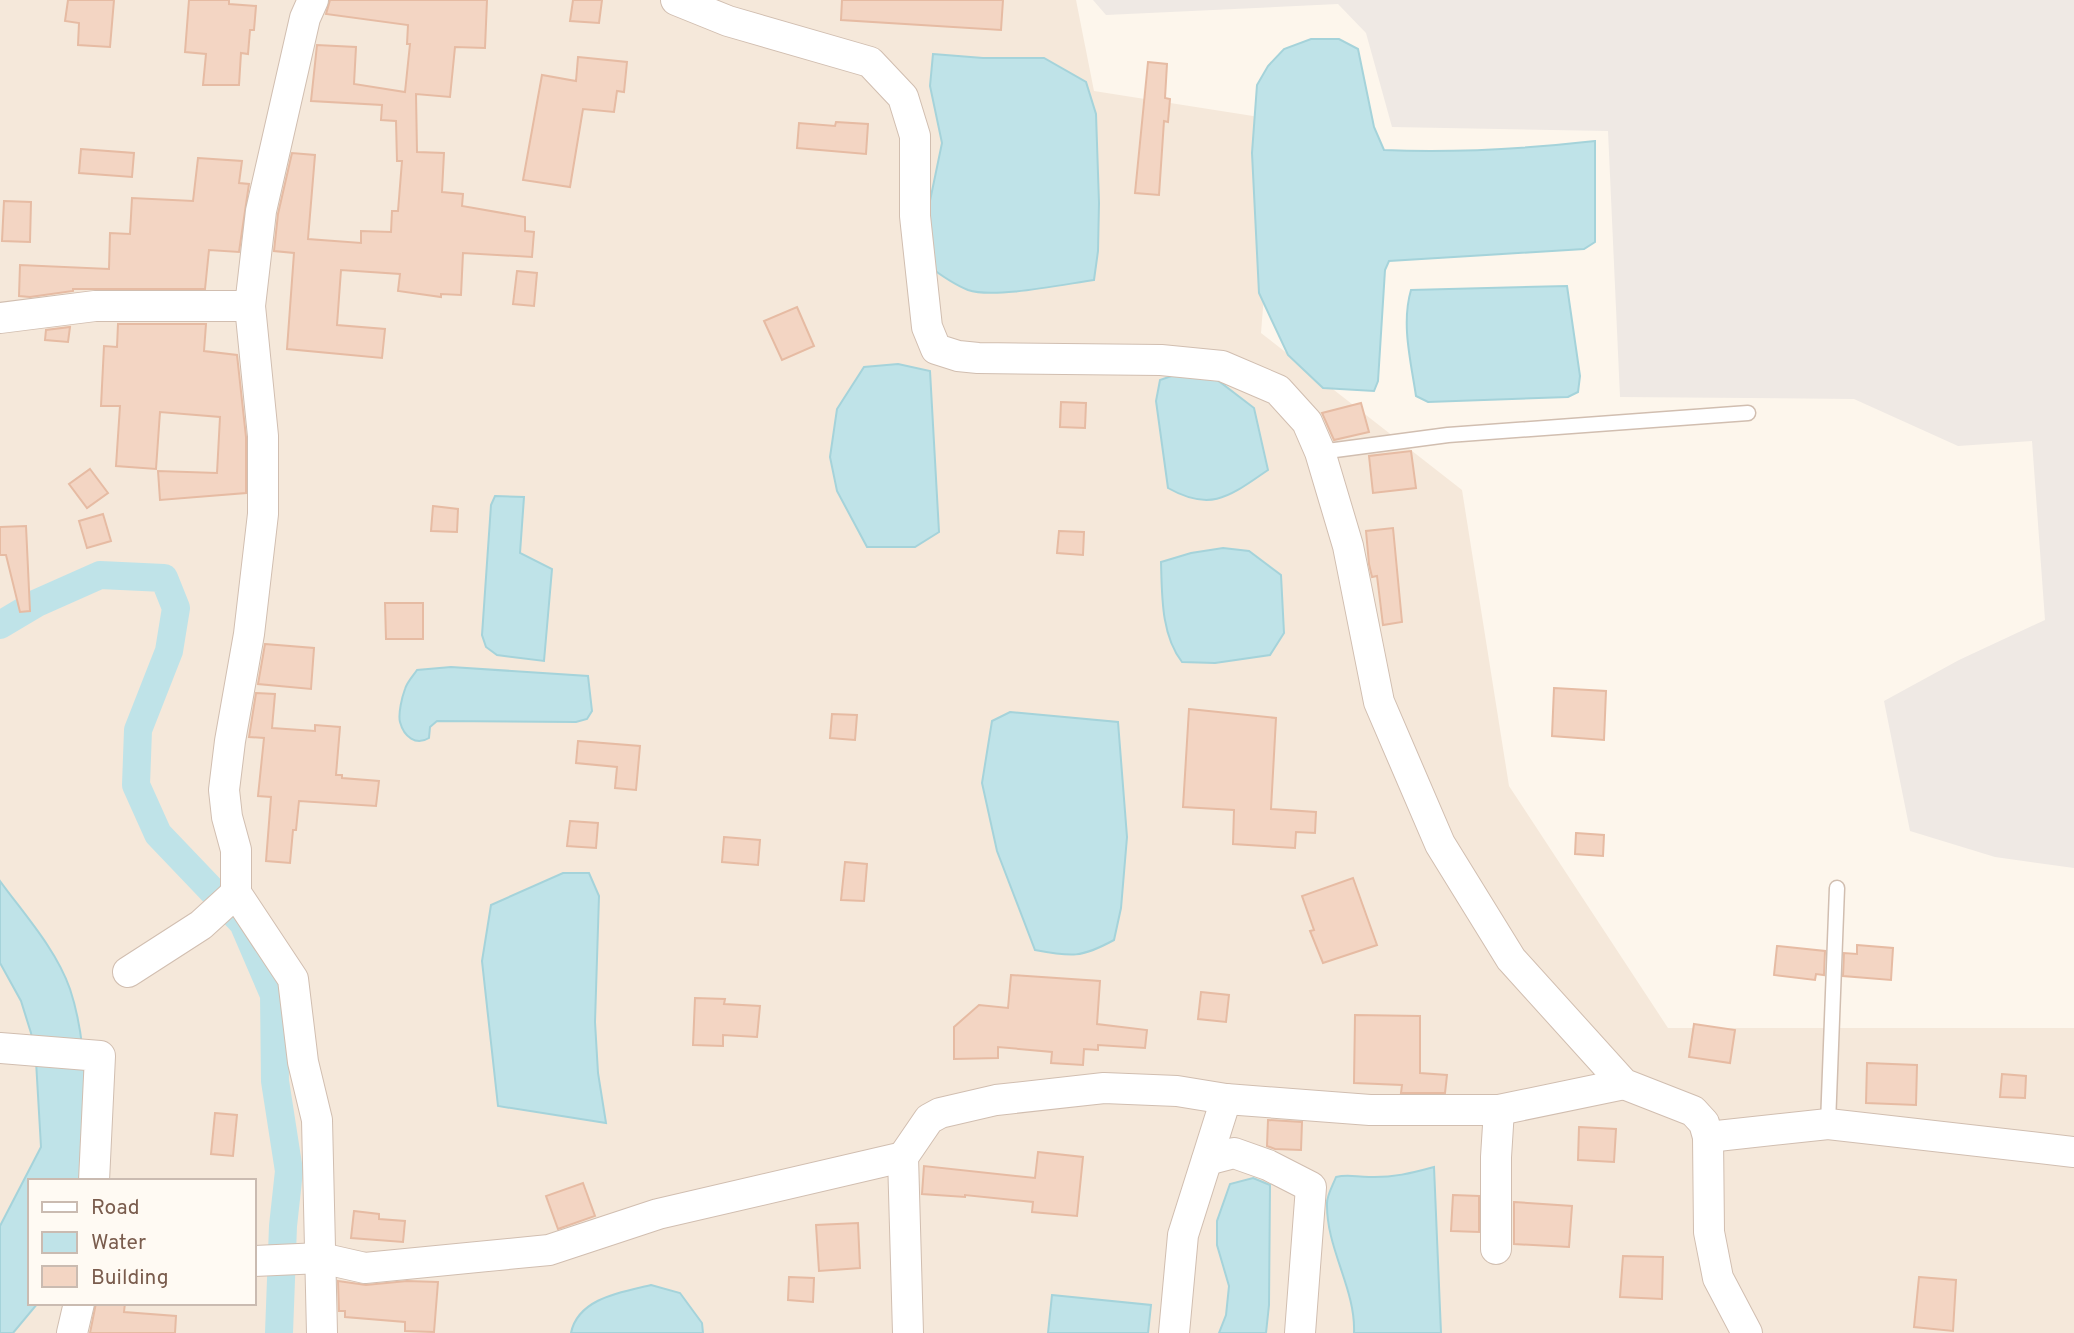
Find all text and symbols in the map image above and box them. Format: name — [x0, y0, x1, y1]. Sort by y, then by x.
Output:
legend — [28, 1179, 256, 1305]
text: Road — [91, 1195, 140, 1222]
text: Water — [91, 1230, 146, 1257]
text: Building — [91, 1265, 169, 1292]

